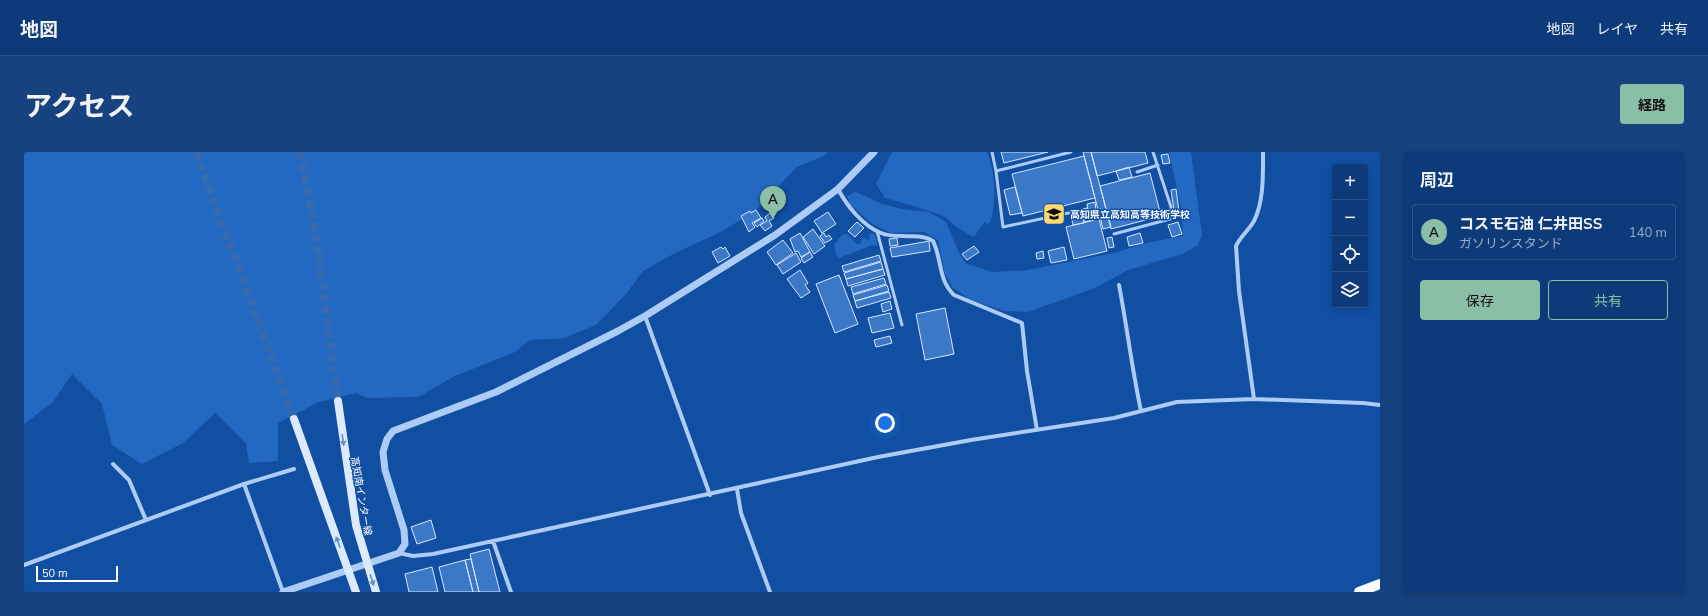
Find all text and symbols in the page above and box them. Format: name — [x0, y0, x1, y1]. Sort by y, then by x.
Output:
text: 地図 — [20, 17, 58, 41]
text: 地図 — [1546, 20, 1574, 38]
text: レイヤ — [1596, 20, 1638, 38]
text: 共有 — [1660, 20, 1688, 38]
button: 経路 — [1620, 84, 1684, 124]
text: アクセス — [24, 88, 135, 123]
map controls — [1332, 164, 1368, 308]
button: + — [1332, 164, 1368, 200]
text: 周辺 — [1420, 169, 1454, 190]
pin: A — [760, 186, 786, 219]
button: − — [1332, 200, 1368, 236]
school or university icon: 高知県立高知高等技術学校 — [1041, 201, 1067, 227]
place label: 高知県立高知高等技術学校 — [1070, 208, 1190, 221]
text: コスモ石油 仁井田SS — [1459, 214, 1602, 233]
text: A — [1429, 224, 1439, 240]
text: 140 m — [1629, 224, 1667, 240]
text: ガソリンスタンド — [1459, 235, 1563, 251]
button: locate — [1332, 236, 1368, 272]
button: layers — [1332, 272, 1368, 308]
button: 保存 — [1420, 280, 1540, 320]
button: 共有 — [1548, 280, 1668, 320]
your location — [875, 413, 895, 433]
one-way arrow — [340, 434, 346, 446]
street label: 高知南インター線 — [348, 456, 375, 537]
one-way arrow — [335, 536, 341, 548]
scale bar — [36, 564, 118, 583]
text: 50 m — [42, 566, 68, 580]
one-way arrow — [370, 575, 376, 587]

